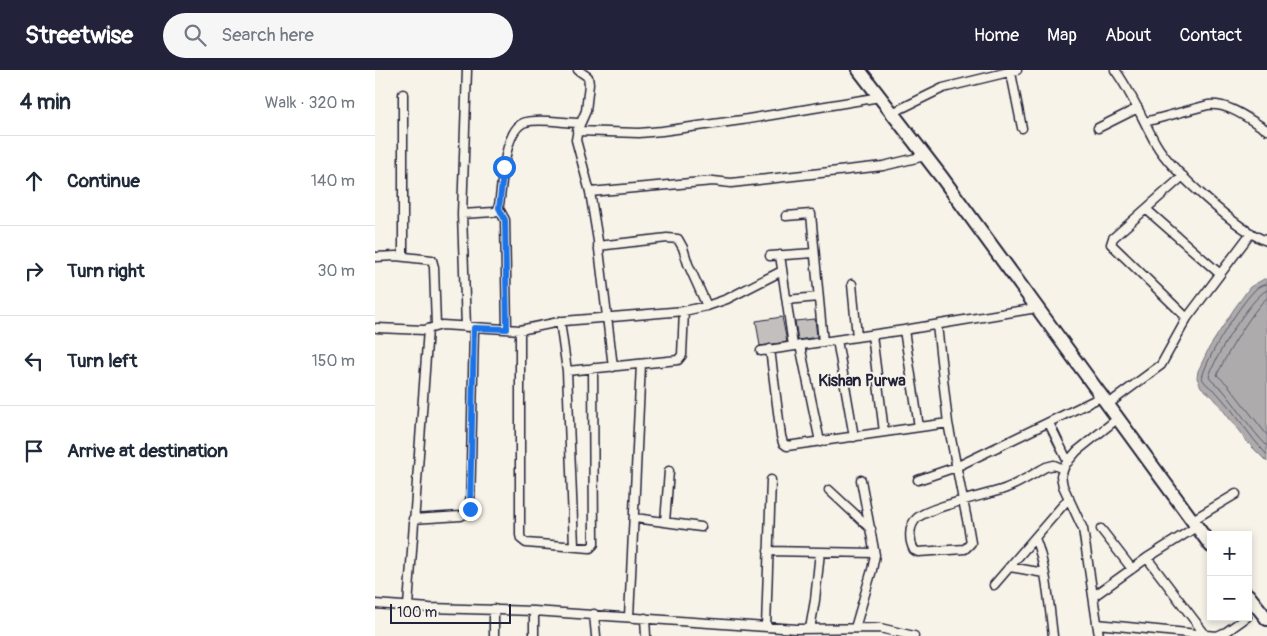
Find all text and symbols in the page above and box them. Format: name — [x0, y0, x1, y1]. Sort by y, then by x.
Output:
search box — [163, 13, 513, 58]
text: Streetwise — [25, 21, 133, 50]
icon: search — [181, 21, 209, 49]
text: Search here — [221, 23, 314, 47]
text: Home — [974, 24, 1019, 47]
text: Map — [1047, 24, 1077, 47]
text: About — [1105, 24, 1151, 47]
text: Contact — [1179, 24, 1242, 47]
text: 4 min — [20, 89, 71, 116]
text: Walk · 320 m — [265, 93, 355, 113]
route start — [493, 156, 516, 179]
icon: ahead — [20, 167, 48, 195]
text: Continue — [67, 169, 140, 193]
text: 140 m — [311, 171, 355, 191]
icon: right — [20, 257, 48, 285]
text: Turn right — [67, 259, 145, 283]
text: 30 m — [317, 261, 355, 281]
icon: left — [20, 347, 48, 375]
text: Turn left — [67, 349, 137, 373]
text: 150 m — [311, 351, 355, 371]
district label: Kishan Purwa — [818, 371, 906, 391]
icon: arrive — [20, 437, 48, 465]
text: Arrive at destination — [67, 439, 228, 463]
route end — [459, 498, 482, 521]
map controls — [1207, 531, 1252, 621]
button: + — [1207, 531, 1252, 576]
button: − — [1207, 576, 1252, 621]
scale bar — [390, 601, 511, 624]
text: 100 m — [397, 604, 437, 621]

